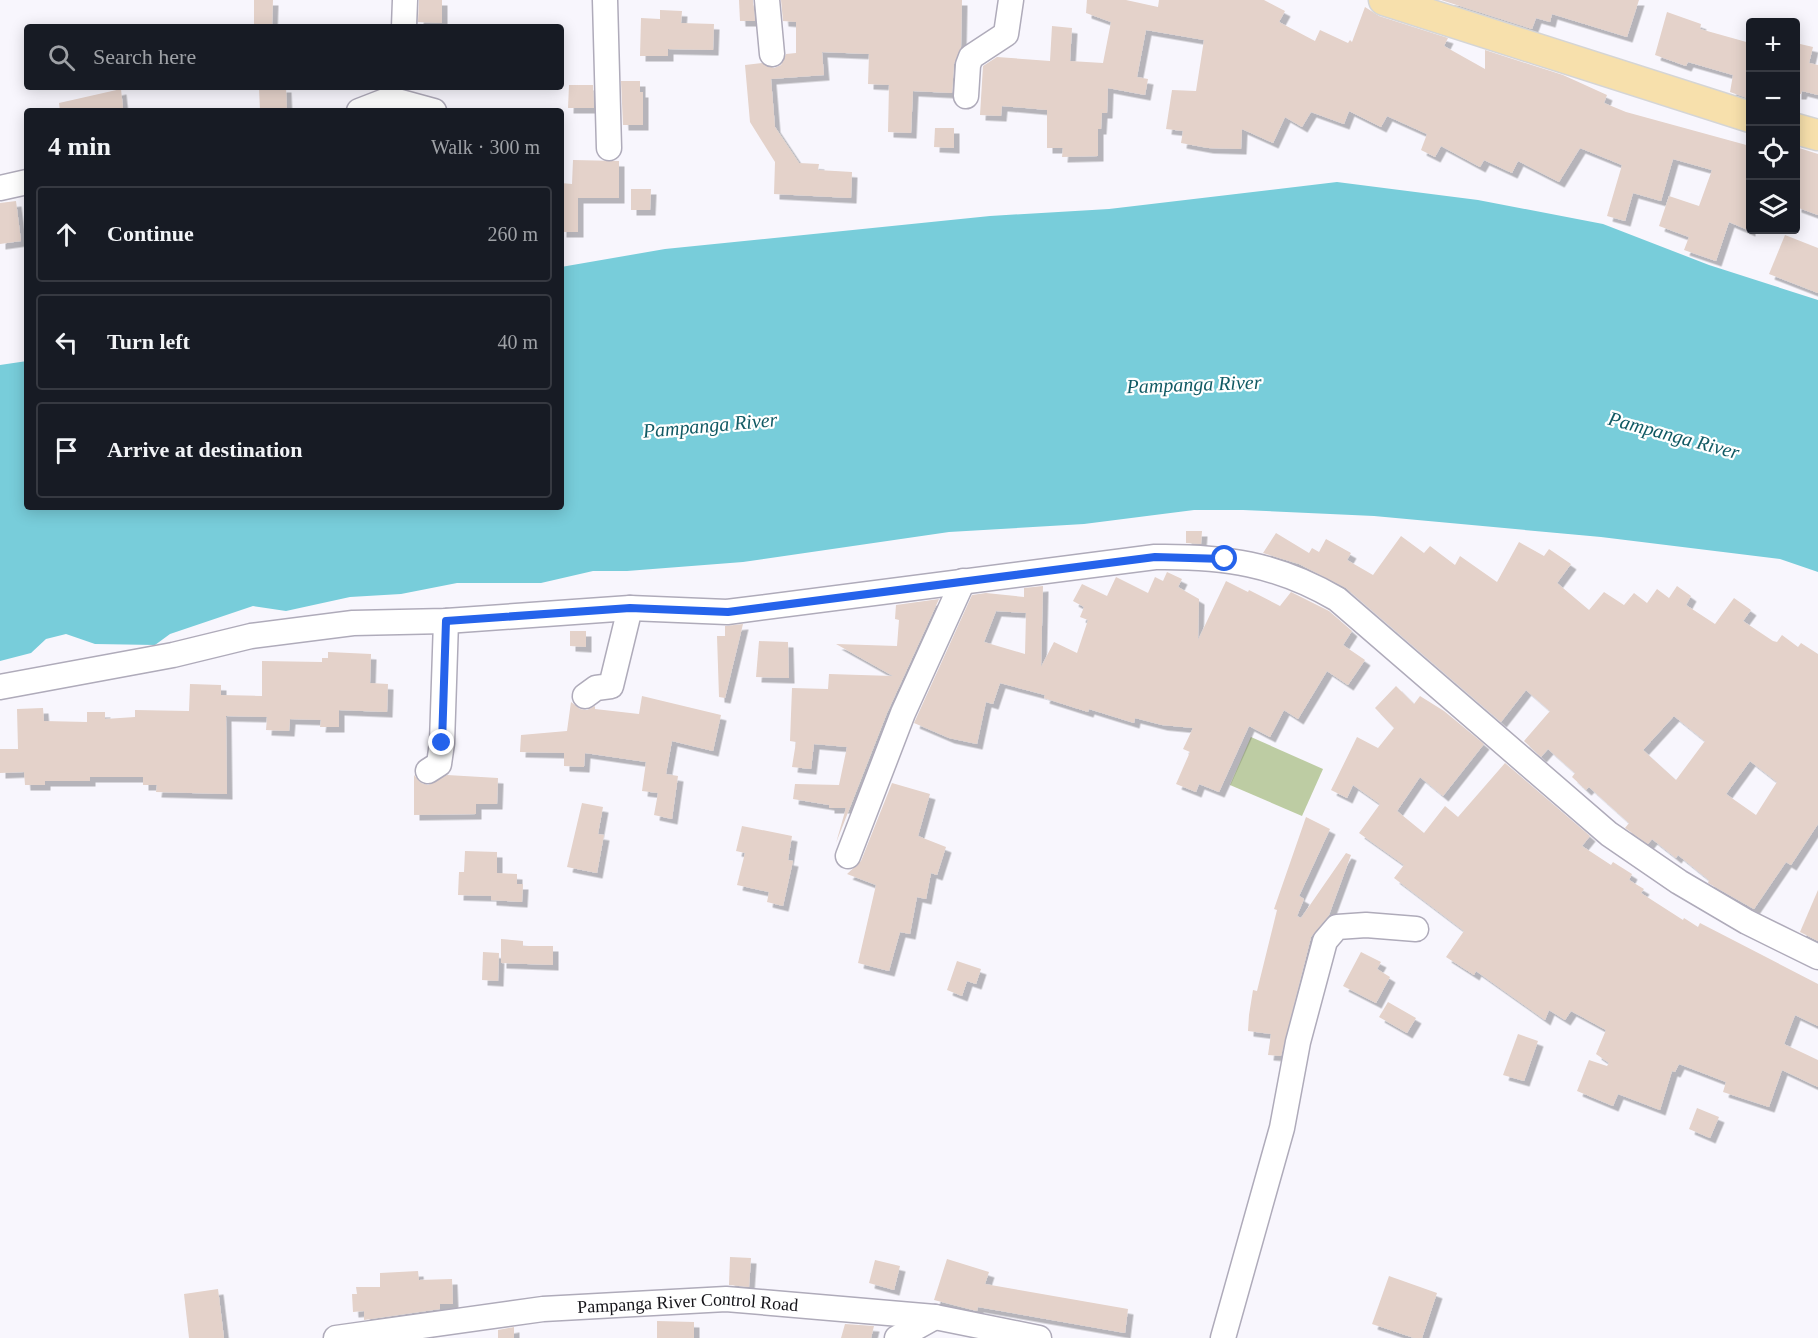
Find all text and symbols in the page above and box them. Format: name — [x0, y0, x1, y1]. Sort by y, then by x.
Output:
map controls — [1746, 18, 1800, 234]
button: + — [1746, 18, 1800, 72]
search box — [24, 24, 564, 90]
icon: search — [45, 41, 78, 74]
text: Search here — [93, 44, 196, 69]
button: − — [1746, 72, 1800, 126]
button: locate — [1746, 126, 1800, 180]
text: 4 min — [48, 132, 111, 161]
text: Walk · 300 m — [431, 136, 540, 158]
button: layers — [1746, 180, 1800, 234]
icon: ahead — [50, 218, 83, 251]
text: Continue — [107, 221, 194, 246]
text: 260 m — [487, 223, 538, 245]
icon: left — [50, 326, 83, 359]
text: Turn left — [107, 329, 190, 354]
text: 40 m — [497, 331, 538, 353]
water label: Pampanga River — [1125, 371, 1262, 398]
water label: Pampanga River — [1605, 407, 1742, 464]
water label: Pampanga River — [641, 408, 778, 443]
icon: arrive — [50, 434, 83, 467]
text: Arrive at destination — [107, 437, 303, 462]
route start — [1211, 545, 1237, 571]
route end — [428, 729, 454, 755]
street label: Pampanga River Control Road — [577, 1289, 799, 1317]

